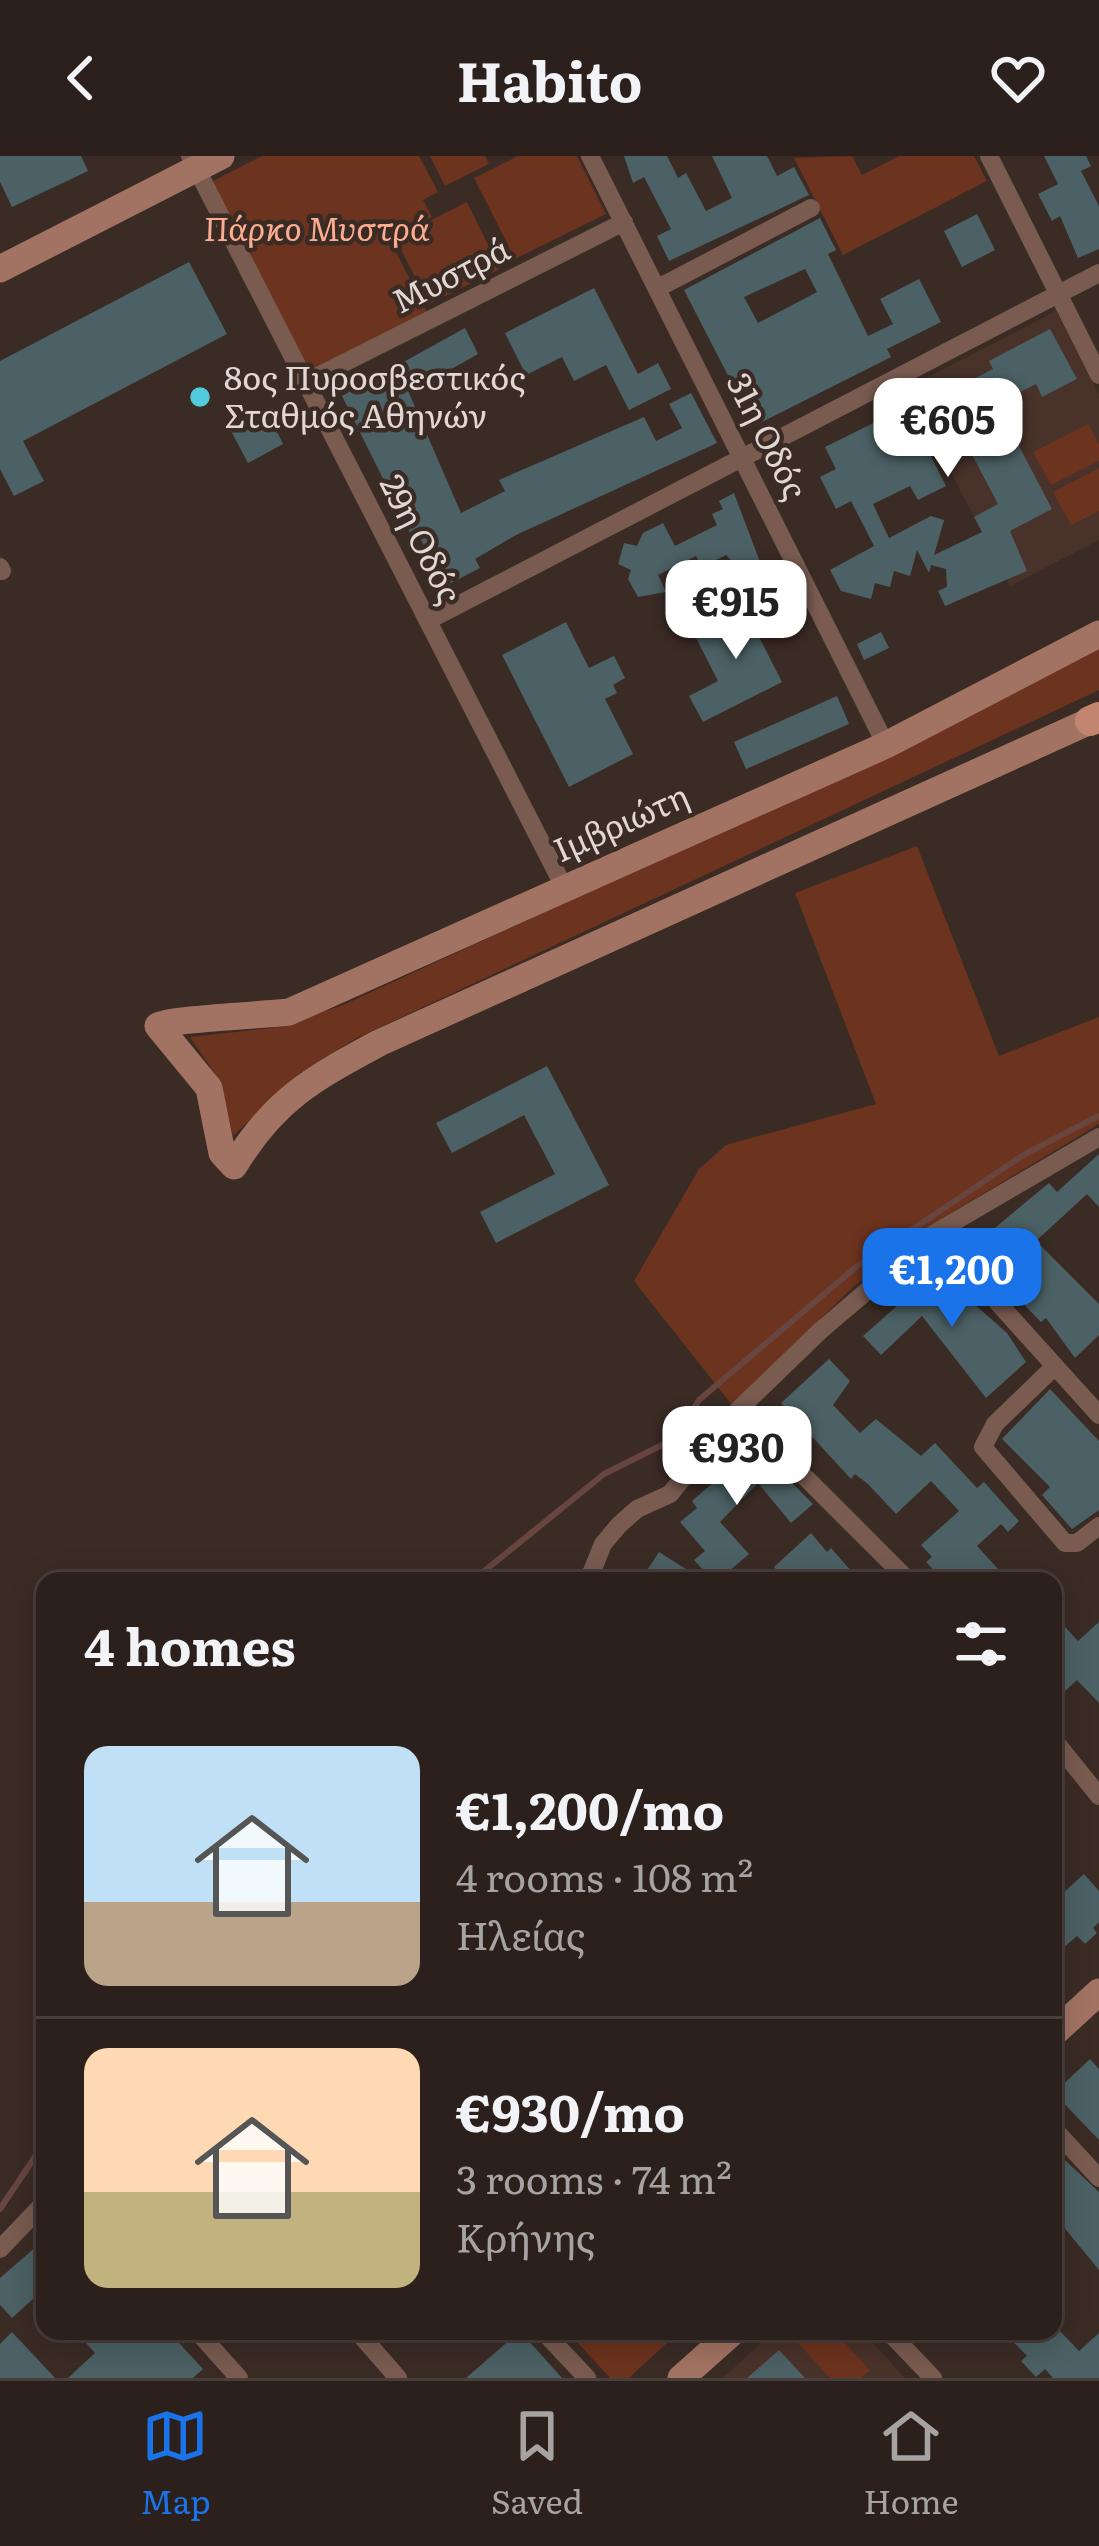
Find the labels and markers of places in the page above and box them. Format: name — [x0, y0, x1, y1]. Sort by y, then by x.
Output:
place label: 8ος Πυροσβεστικός Σταθμός Αθηνών — [224, 351, 526, 438]
pin: €605 — [877, 378, 1019, 480]
marker: 8ος Πυροσβεστικός Σταθμός Αθηνών — [187, 384, 213, 410]
pin: €915 — [665, 560, 807, 662]
pin: €1,200 — [854, 1228, 1050, 1330]
pin: €930 — [666, 1406, 808, 1508]

